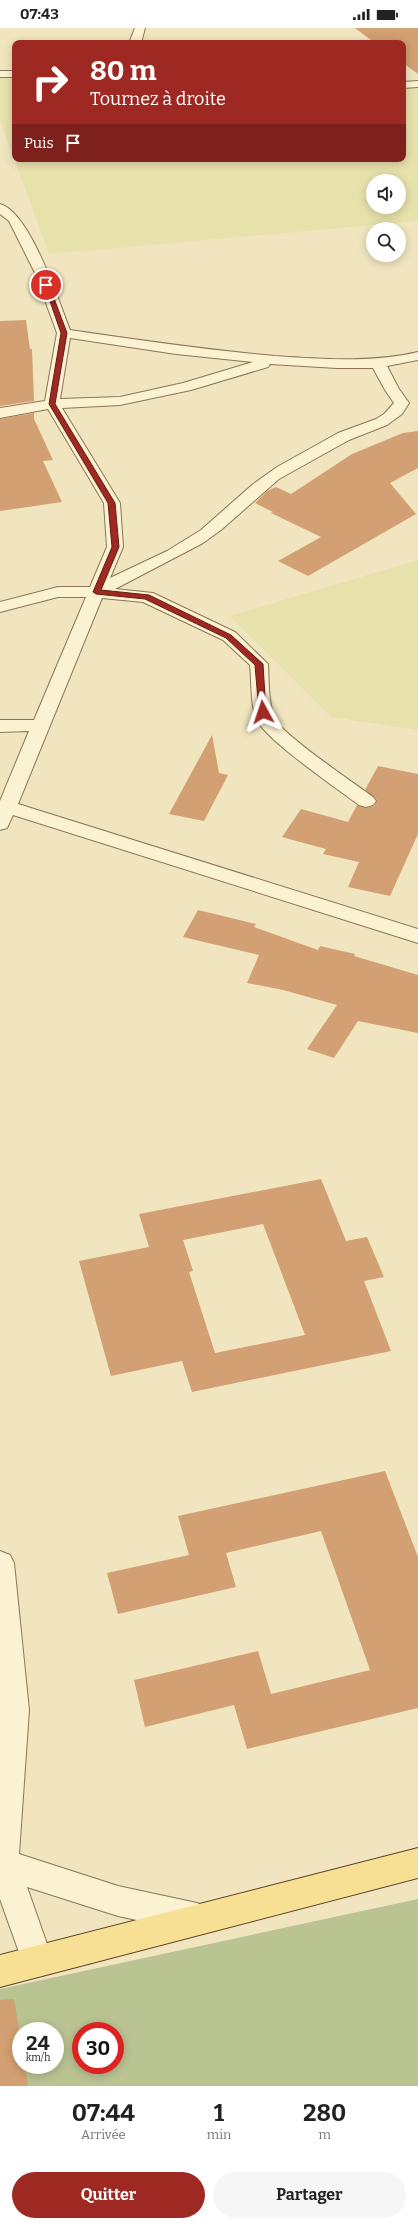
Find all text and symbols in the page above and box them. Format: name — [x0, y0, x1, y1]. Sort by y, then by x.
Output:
text: 07:43 — [20, 5, 59, 23]
text: 80 m — [90, 54, 156, 87]
icon: right — [24, 56, 76, 108]
text: Tournez à droite — [90, 88, 226, 110]
icon: arrive — [62, 132, 84, 154]
text: Puis — [24, 134, 54, 152]
map controls — [366, 174, 406, 262]
button: sound — [366, 174, 406, 214]
button: search — [366, 222, 406, 262]
pin — [29, 268, 63, 302]
icon: arrive — [35, 274, 57, 296]
position arrow — [242, 691, 284, 733]
speed limit sign: 30 — [72, 2022, 124, 2074]
text: 24 — [26, 2031, 50, 2055]
text: km/h — [26, 2052, 50, 2064]
text: 07:44 — [72, 2099, 135, 2127]
text: 1 — [214, 2099, 224, 2127]
text: 280 — [303, 2099, 346, 2127]
text: Arrivée — [81, 2127, 126, 2142]
text: min — [207, 2127, 231, 2142]
text: m — [318, 2127, 331, 2142]
button: Quitter — [12, 2172, 205, 2218]
button: Partager — [213, 2172, 406, 2218]

